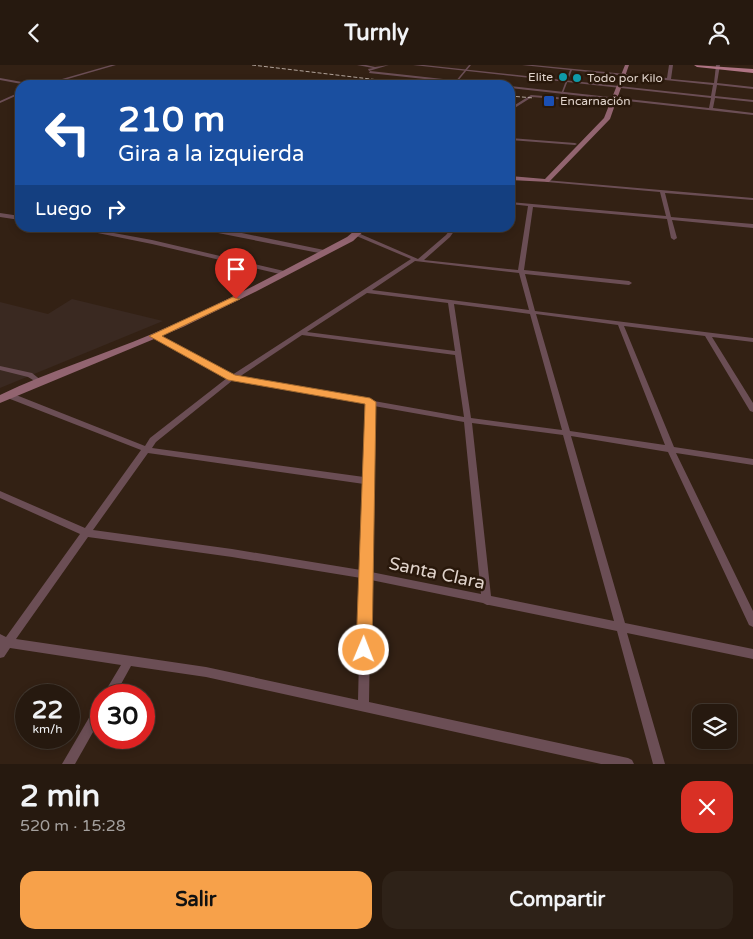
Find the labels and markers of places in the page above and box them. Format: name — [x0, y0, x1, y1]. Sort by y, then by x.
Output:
place label: Elite — [528, 70, 553, 84]
marker: Elite — [557, 71, 569, 83]
place label: Todo por Kilo — [587, 71, 663, 85]
marker: Todo por Kilo — [571, 72, 583, 84]
marker: Encarnación — [542, 94, 556, 108]
place label: Encarnación — [560, 94, 631, 108]
pin — [215, 248, 257, 299]

